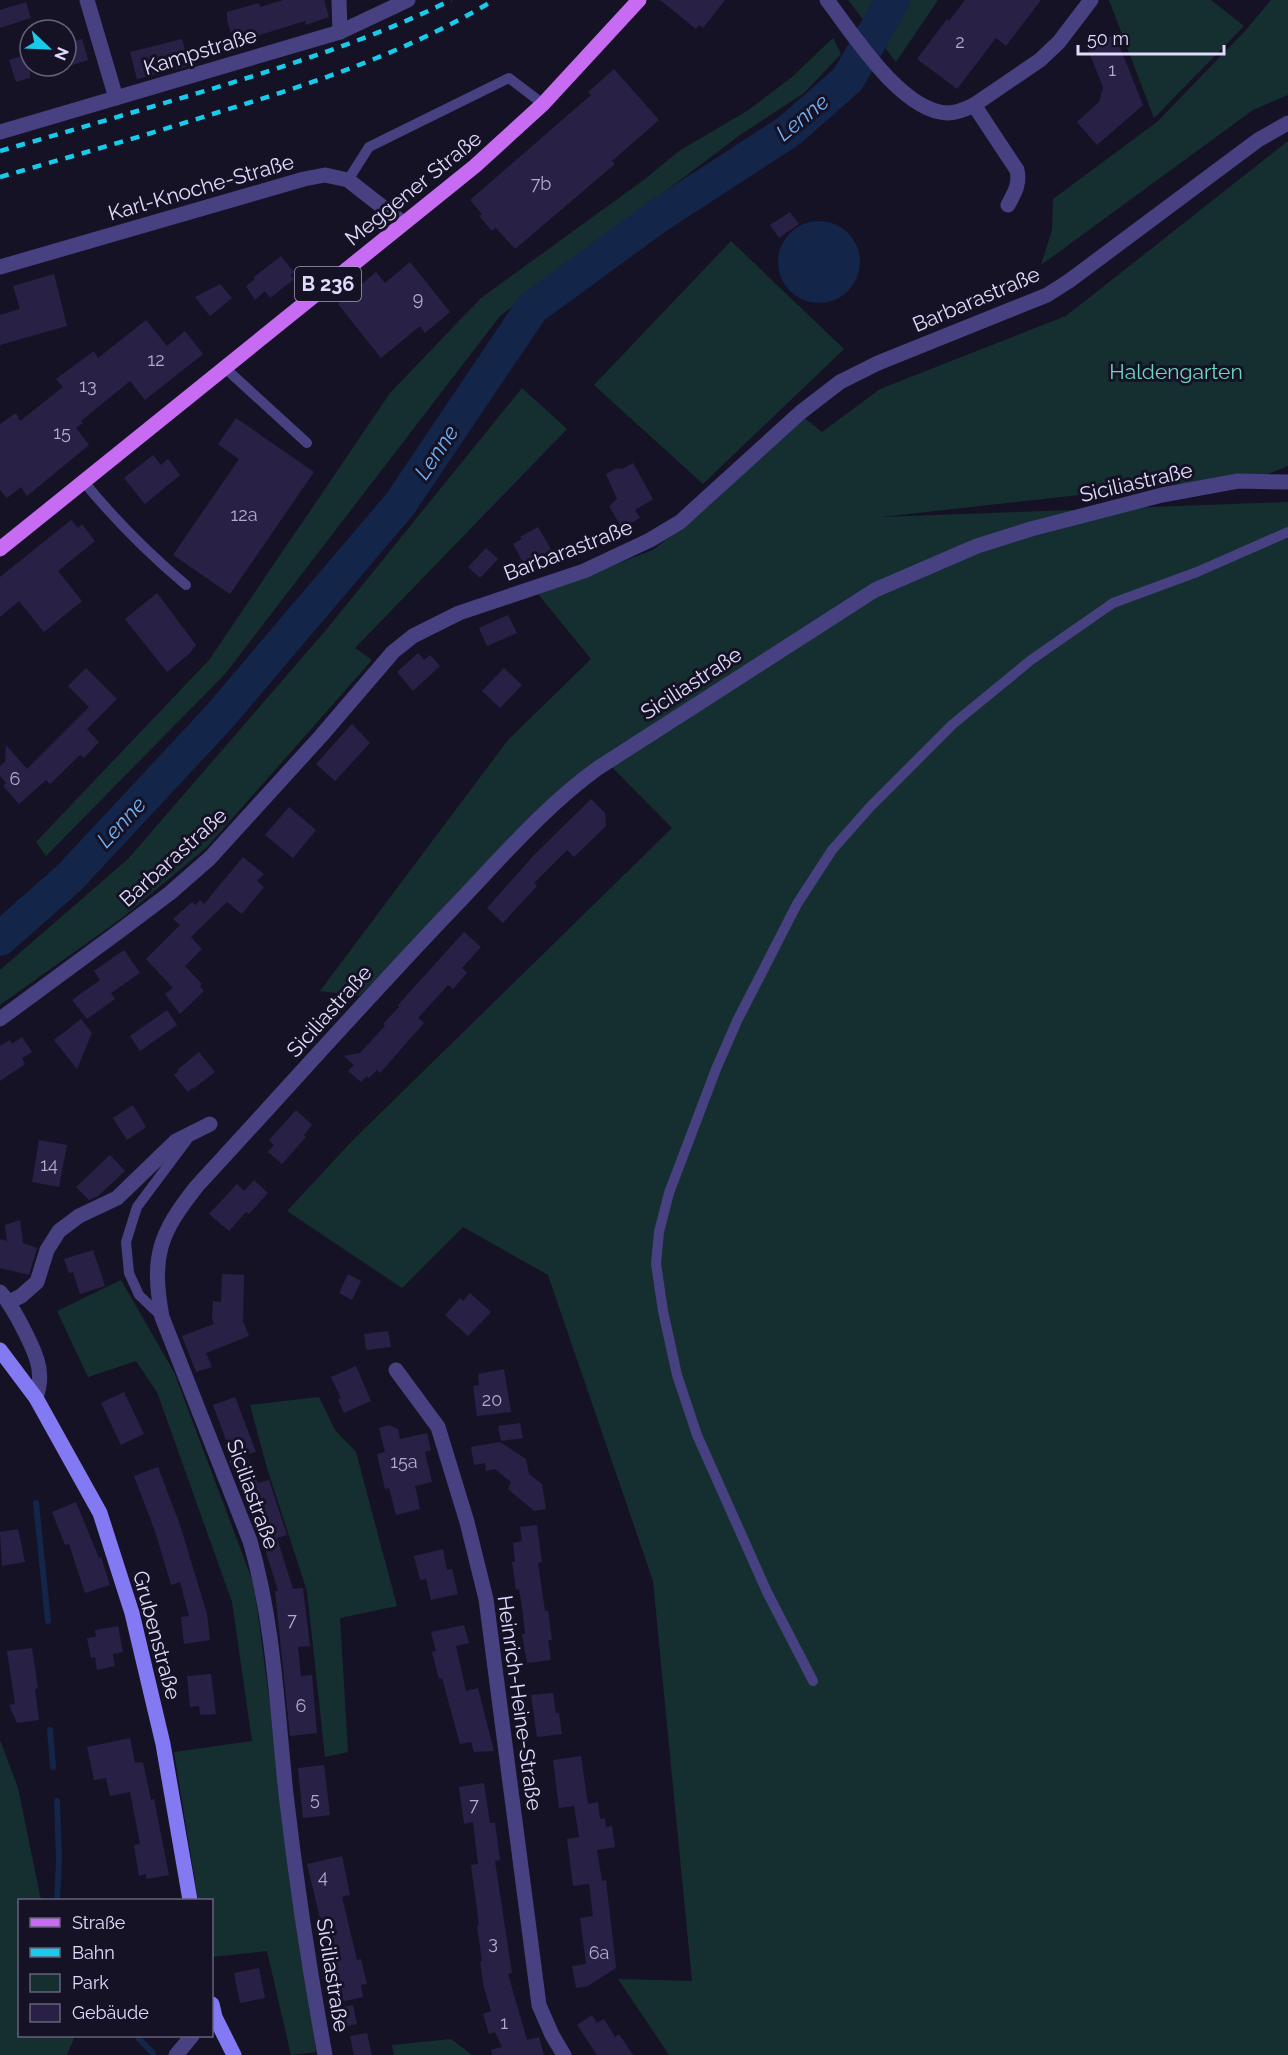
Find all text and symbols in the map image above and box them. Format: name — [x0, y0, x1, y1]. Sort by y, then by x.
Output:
north arrow — [18, 18, 78, 78]
scale bar — [1078, 18, 1224, 56]
street label: Kampstraße — [140, 22, 260, 80]
text: 50 m — [1087, 28, 1129, 49]
house number: 2 — [955, 31, 965, 52]
text: N — [50, 44, 72, 63]
house number: 1 — [1108, 59, 1116, 80]
water label: Lenne — [771, 88, 834, 146]
street label: Meggener Straße — [340, 125, 486, 251]
street label: Karl-Knoche-Straße — [105, 149, 297, 225]
house number: 7b — [531, 173, 551, 194]
street label: Barbarastraße — [909, 261, 1043, 337]
road number: B 236 — [295, 267, 361, 301]
house number: 9 — [413, 288, 423, 309]
house number: 12 — [147, 349, 165, 370]
park label: Haldengarten — [1109, 359, 1243, 384]
house number: 13 — [79, 375, 97, 396]
water label: Lenne — [408, 420, 464, 484]
house number: 15 — [53, 422, 71, 443]
street label: Siciliastraße — [1077, 457, 1195, 507]
house number: 12a — [231, 504, 257, 525]
street label: Barbarastraße — [500, 514, 636, 586]
street label: Siciliastraße — [636, 641, 746, 725]
house number: 6 — [10, 768, 21, 789]
water label: Lenne — [91, 791, 151, 853]
street label: Barbarastraße — [114, 802, 232, 912]
street label: Siciliastraße — [281, 960, 377, 1062]
house number: 14 — [40, 1154, 58, 1175]
house number: 20 — [482, 1389, 502, 1410]
street label: Siciliastraße — [222, 1436, 284, 1552]
house number: 15a — [390, 1451, 418, 1472]
street label: Grubenstraße — [128, 1568, 186, 1702]
street label: Heinrich-Heine-Straße — [493, 1594, 547, 1812]
house number: 7 — [287, 1609, 297, 1630]
house number: 6 — [296, 1695, 307, 1716]
house number: 5 — [310, 1788, 320, 1809]
house number: 7 — [469, 1794, 479, 1815]
house number: 4 — [318, 1866, 328, 1887]
legend — [18, 1899, 213, 2037]
text: Straße — [72, 1912, 126, 1933]
street label: Siciliastraße — [312, 1916, 354, 2034]
house number: 3 — [488, 1932, 498, 1953]
text: Bahn — [72, 1942, 115, 1963]
house number: 6a — [589, 1942, 609, 1963]
text: Park — [72, 1972, 109, 1993]
text: Gebäude — [72, 2002, 149, 2023]
house number: 1 — [500, 2012, 508, 2033]

